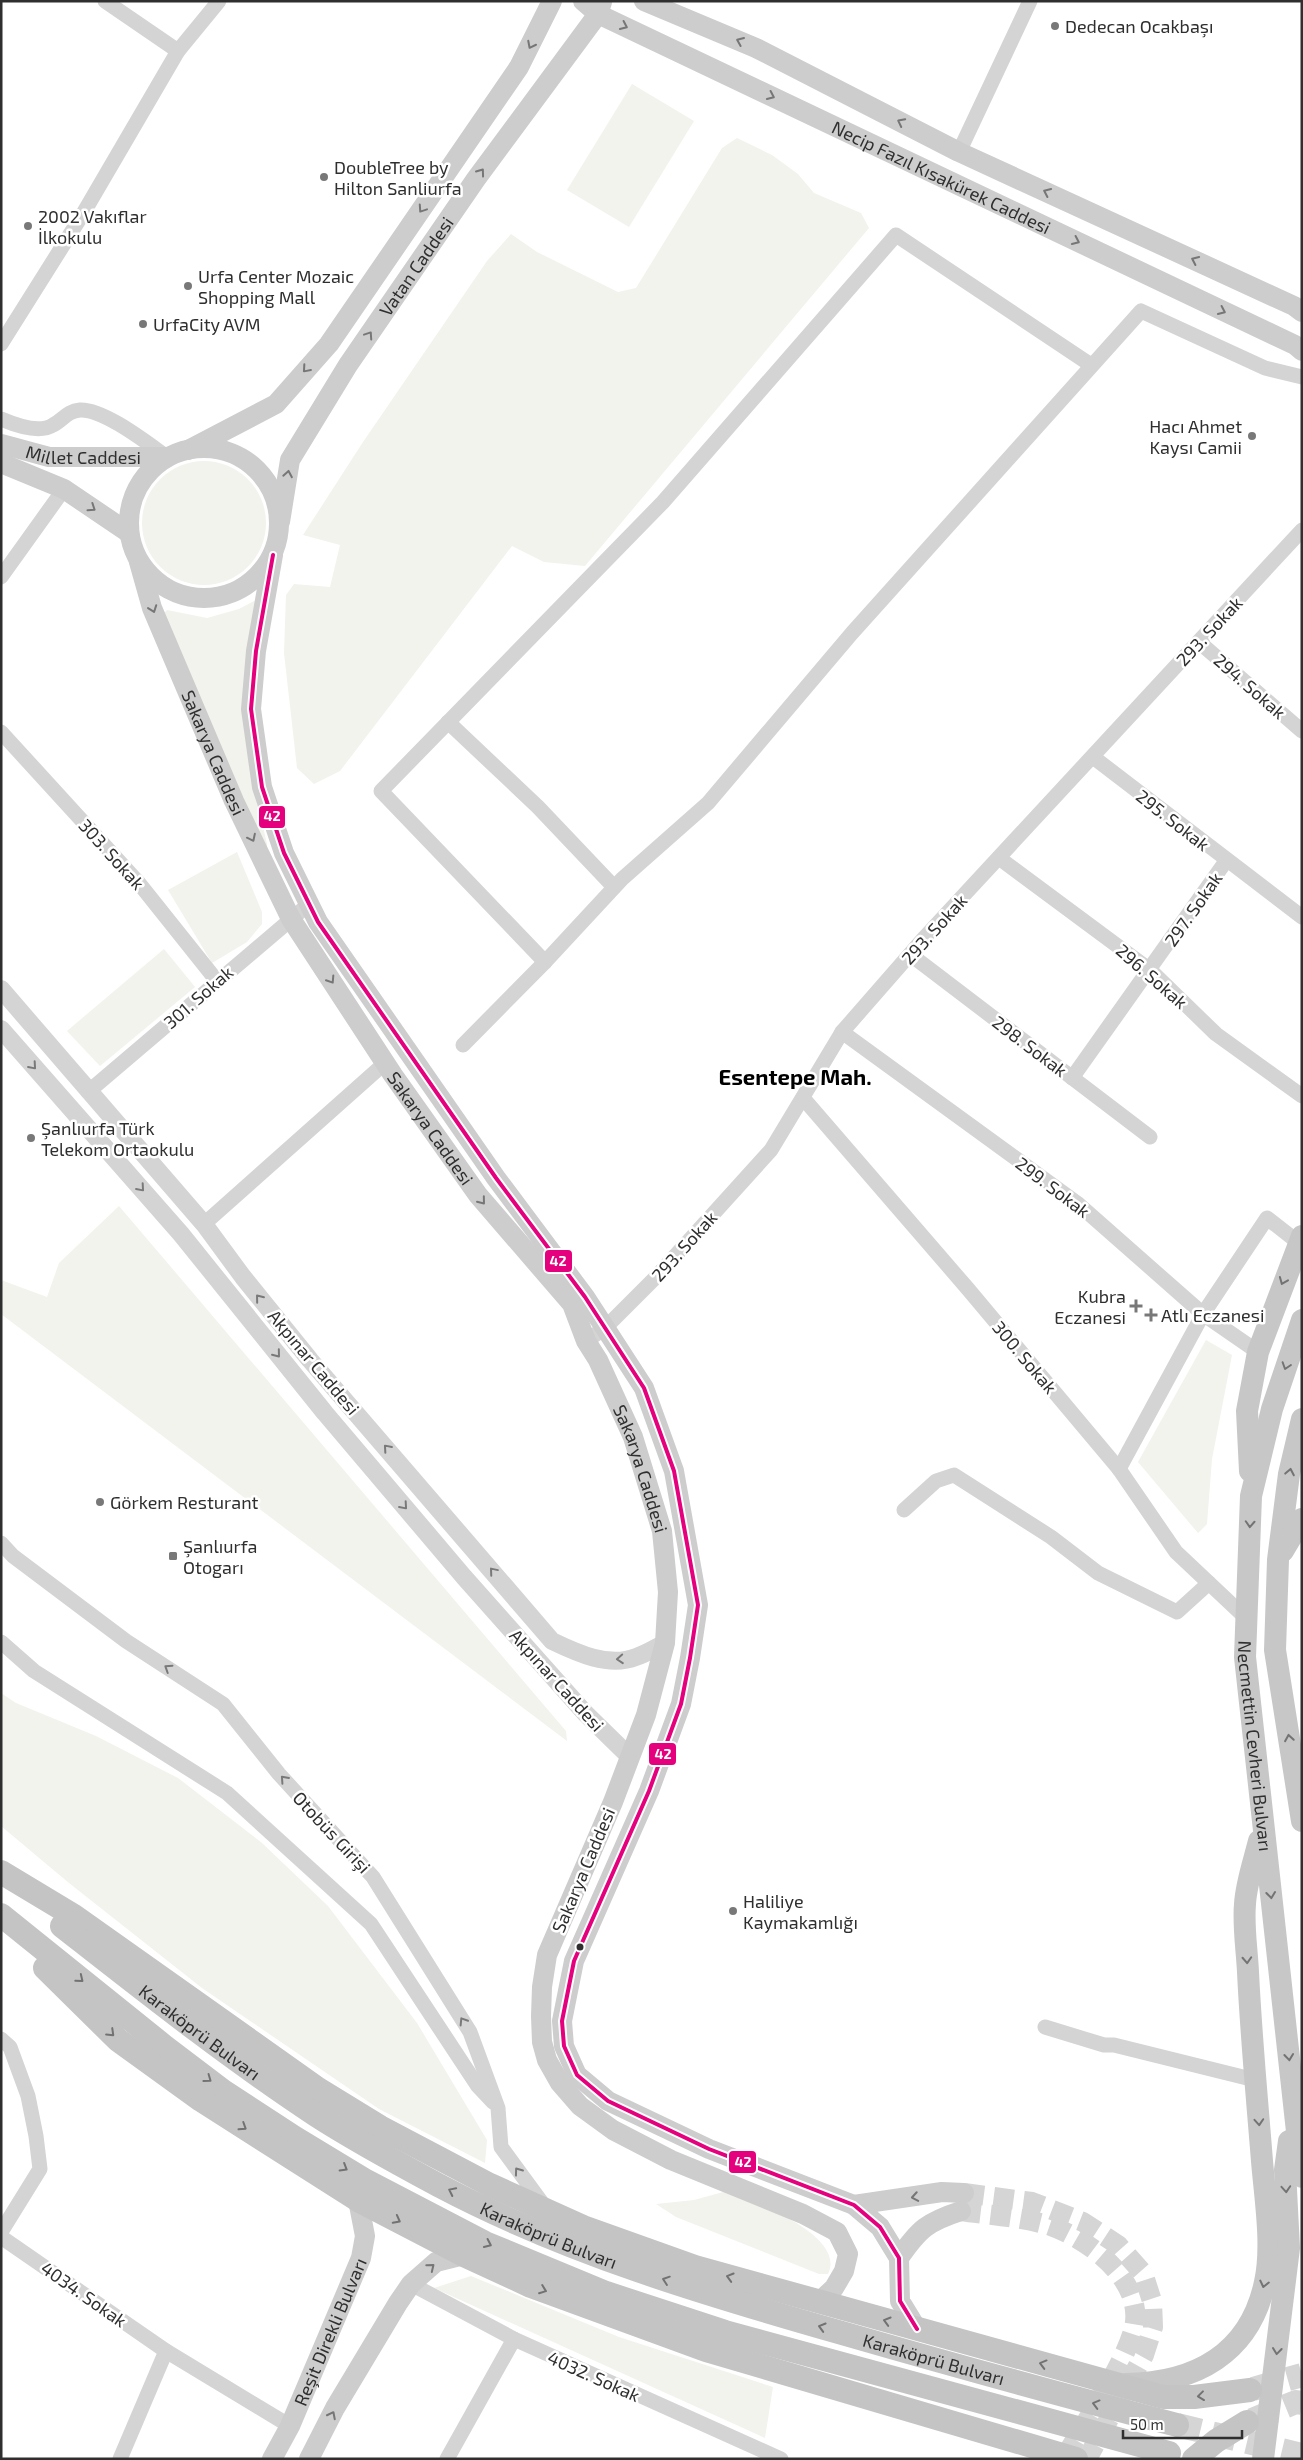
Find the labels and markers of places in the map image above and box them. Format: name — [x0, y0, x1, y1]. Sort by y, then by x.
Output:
place label: Dedecan Ocakbaşı — [1065, 15, 1213, 38]
marker: Dedecan Ocakbaşı — [1049, 20, 1061, 32]
place label: DoubleTree by Hilton Sanliurfa — [334, 156, 462, 199]
marker: DoubleTree by Hilton Sanliurfa — [318, 171, 330, 183]
place label: 2002 Vakıflar İlkokulu — [38, 205, 147, 248]
marker: 2002 Vakıflar İlkokulu — [22, 220, 34, 232]
place label: Urfa Center Mozaic Shopping Mall — [198, 265, 354, 308]
marker: Urfa Center Mozaic Shopping Mall — [182, 280, 194, 292]
place label: UrfaCity AVM — [153, 313, 261, 335]
marker: UrfaCity AVM — [137, 318, 149, 330]
place label: Hacı Ahmet Kaysı Camii — [1149, 415, 1242, 458]
marker: Hacı Ahmet Kaysı Camii — [1246, 430, 1258, 442]
place label: Şanlıurfa Türk Telekom Ortaokulu — [41, 1117, 194, 1160]
marker: Şanlıurfa Türk Telekom Ortaokulu — [25, 1132, 37, 1144]
place label: Kubra Eczanesi — [1054, 1285, 1126, 1328]
marker: Kubra Eczanesi — [1130, 1300, 1142, 1312]
place label: Atlı Eczanesi — [1161, 1304, 1264, 1326]
marker: Atlı Eczanesi — [1145, 1309, 1157, 1321]
place label: Görkem Resturant — [110, 1491, 259, 1513]
marker: Görkem Resturant — [94, 1496, 106, 1508]
place label: Şanlıurfa Otogarı — [183, 1535, 257, 1578]
marker: Şanlıurfa Otogarı — [167, 1550, 179, 1562]
place label: Haliliye Kaymakamlığı — [743, 1890, 858, 1933]
marker: Haliliye Kaymakamlığı — [727, 1905, 739, 1917]
unlabelled marker — [575, 1942, 585, 1952]

